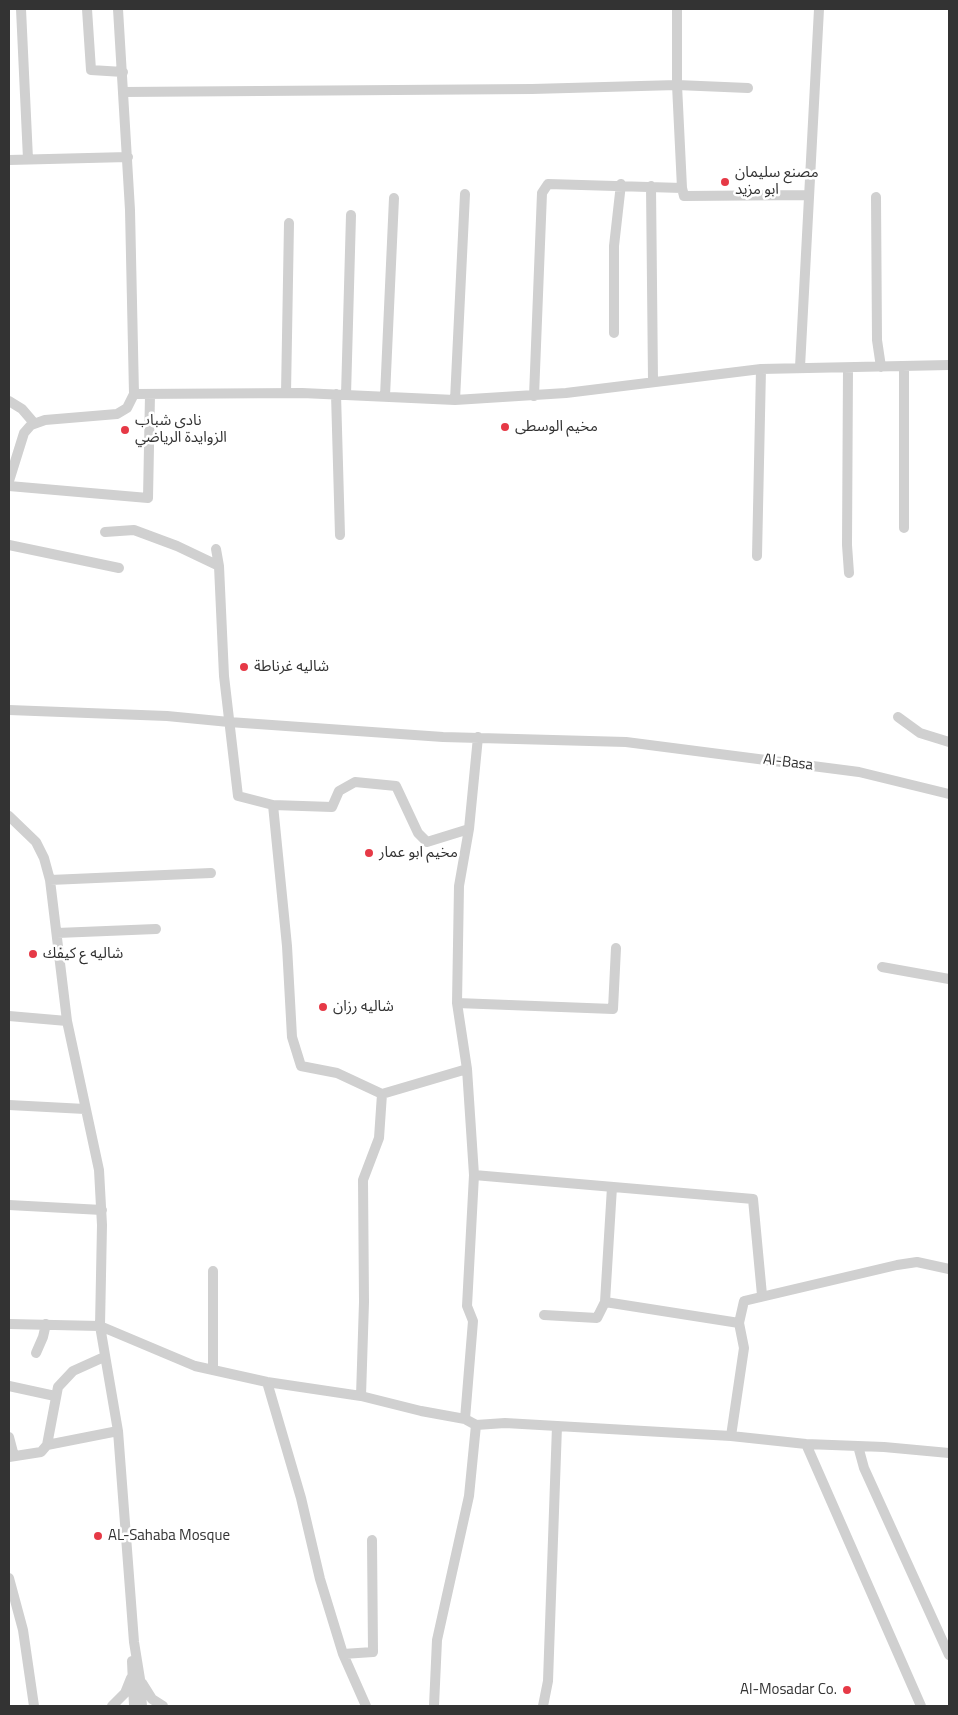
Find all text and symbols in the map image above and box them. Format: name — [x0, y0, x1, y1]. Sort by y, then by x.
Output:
place label: مصنع سليمان ابو مزيد — [735, 164, 819, 199]
marker: مصنع سليمان ابو مزيد — [719, 176, 731, 188]
place label: نادي شباب الزوايدة الرياضي — [135, 412, 227, 447]
place label: مخيم الوسطى — [515, 418, 598, 436]
marker: مخيم الوسطى — [499, 421, 511, 433]
marker: نادي شباب الزوايدة الرياضي — [119, 424, 131, 436]
place label: شاليه غرناطة — [254, 658, 329, 676]
marker: شاليه غرناطة — [238, 661, 250, 673]
street label: Al-Basa — [762, 751, 814, 775]
place label: مخيم ابو عمار — [379, 844, 458, 862]
marker: مخيم ابو عمار — [363, 847, 375, 859]
place label: شاليه ع كيفك — [43, 945, 123, 963]
marker: شاليه ع كيفك — [27, 948, 39, 960]
place label: شاليه رزان — [333, 998, 394, 1016]
marker: شاليه رزان — [317, 1001, 329, 1013]
place label: AL-Sahaba Mosque — [108, 1527, 230, 1545]
marker: AL-Sahaba Mosque — [92, 1530, 104, 1542]
place label: Al-Mosadar Co. — [740, 1681, 837, 1699]
marker: Al-Mosadar Co. — [841, 1684, 853, 1696]

